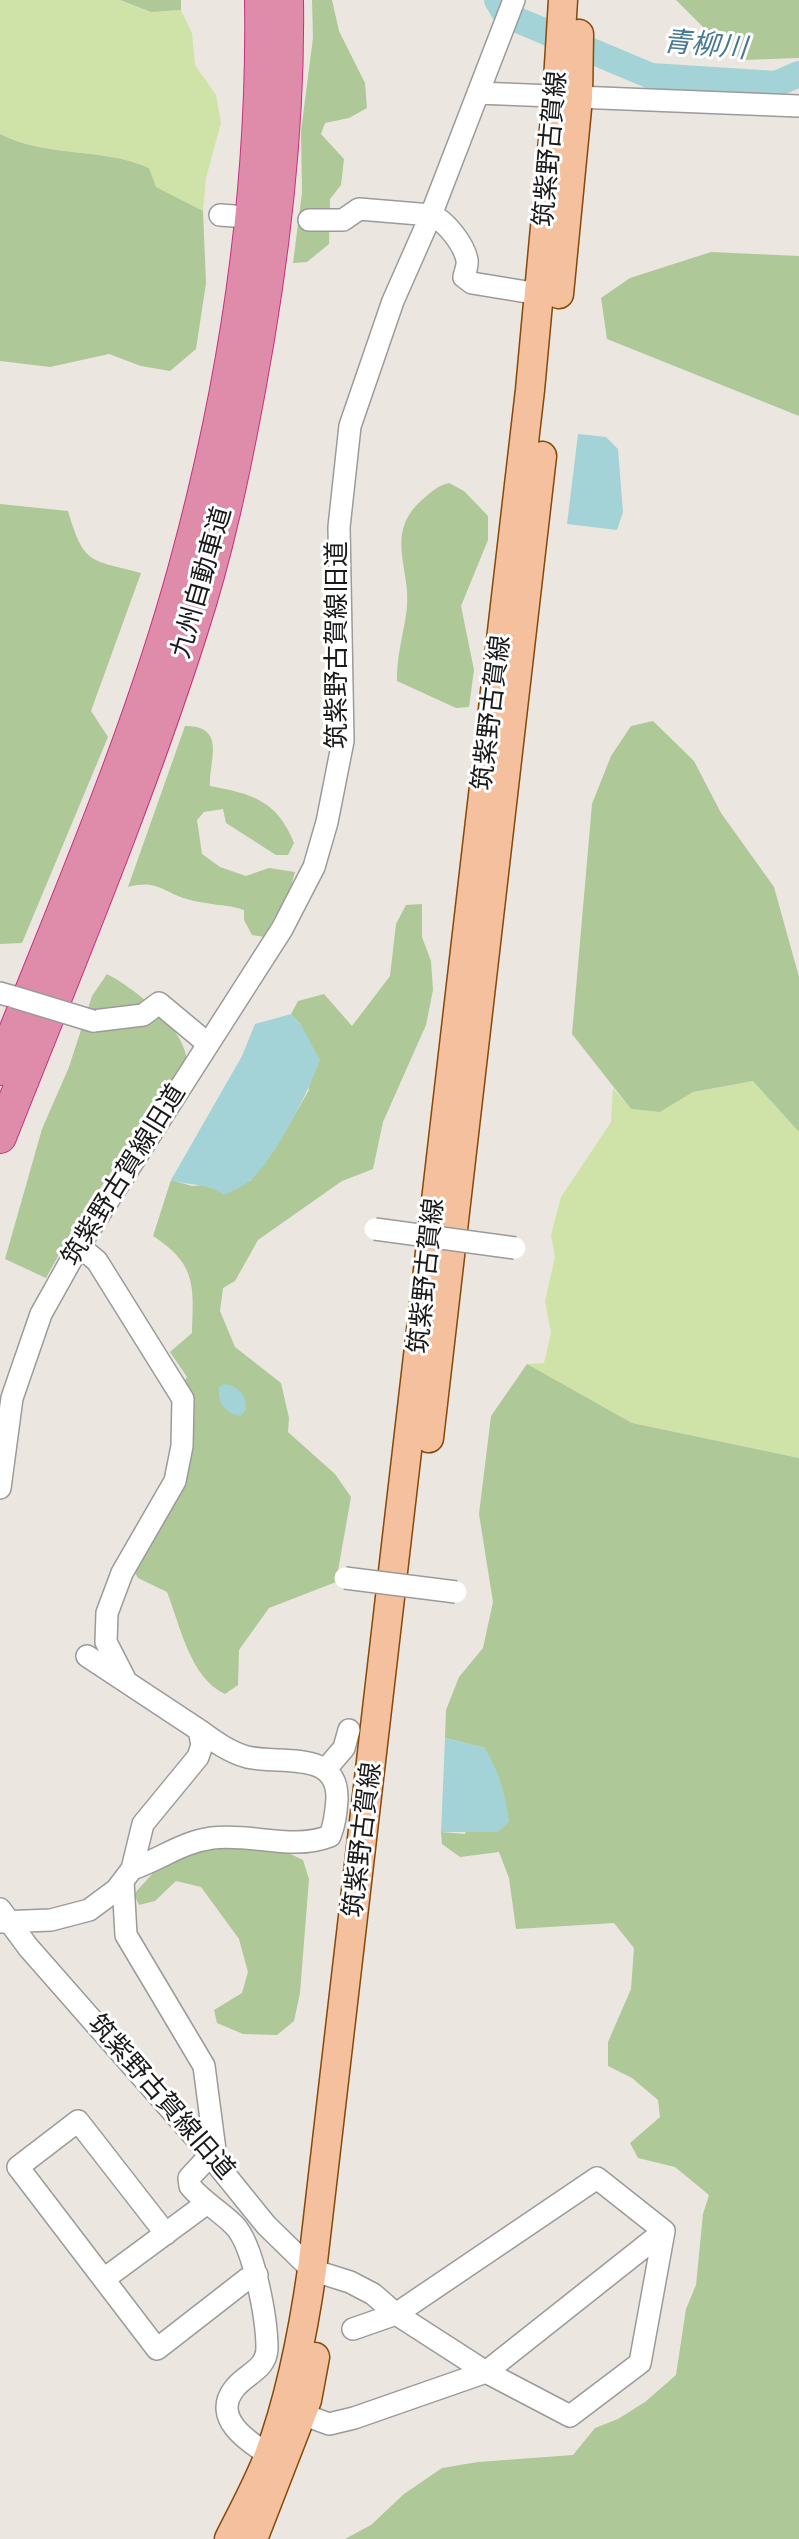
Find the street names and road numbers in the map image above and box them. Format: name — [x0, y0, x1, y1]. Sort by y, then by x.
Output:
street label: 筑紫野古賀線 — [530, 70, 574, 228]
street label: 九州自動車道 — [167, 504, 239, 662]
street label: 筑紫野古賀線旧道 — [323, 541, 355, 749]
street label: 筑紫野古賀線 — [468, 634, 518, 792]
street label: 筑紫野古賀線旧道 — [57, 1080, 193, 1272]
street label: 筑紫野古賀線 — [404, 1197, 452, 1355]
street label: 筑紫野古賀線 — [339, 1761, 389, 1919]
street label: 筑紫野古賀線旧道 — [80, 2009, 240, 2187]

